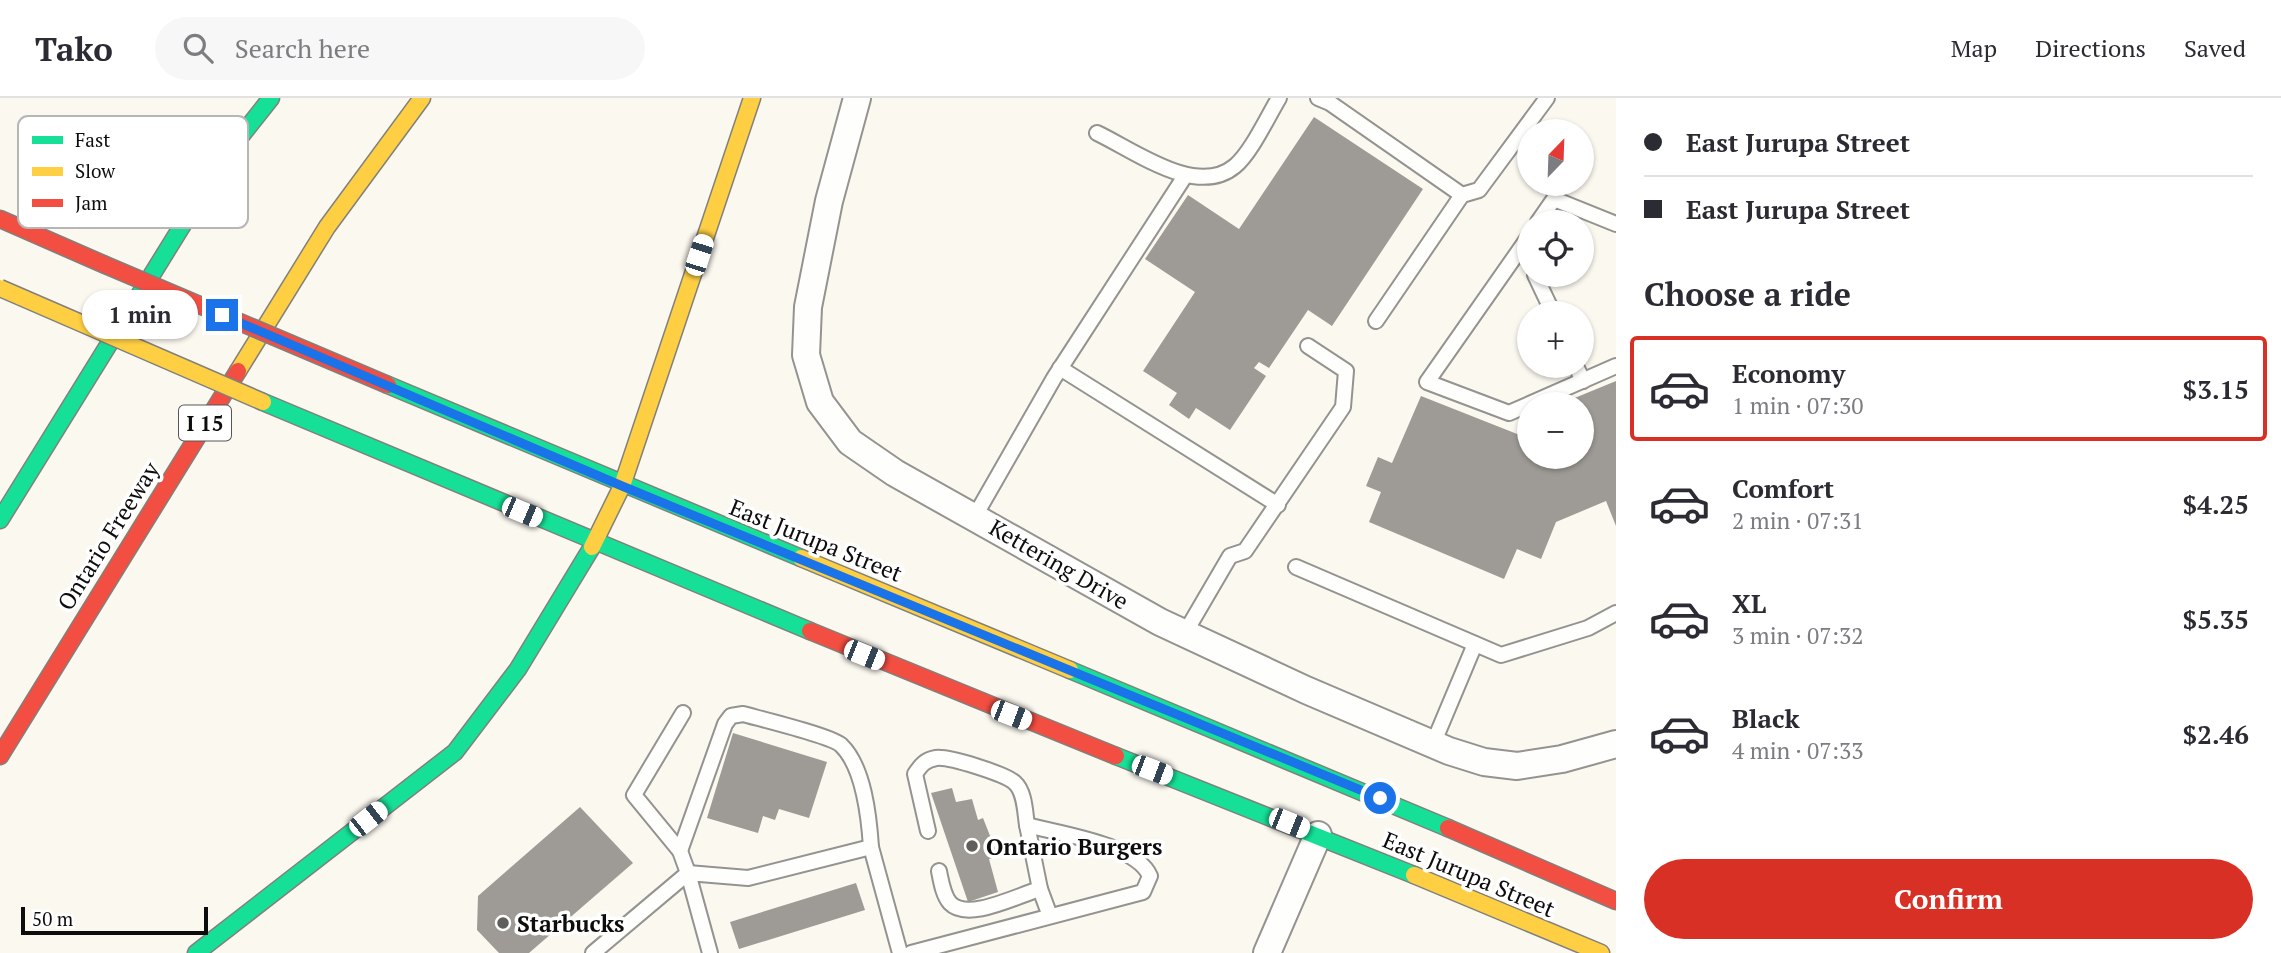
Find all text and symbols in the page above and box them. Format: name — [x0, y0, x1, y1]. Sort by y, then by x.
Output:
search box — [155, 17, 645, 80]
text: Tako — [35, 27, 113, 70]
icon: search — [179, 29, 217, 67]
text: Search here — [235, 31, 370, 65]
text: Map — [1951, 32, 1997, 64]
text: Directions — [2035, 32, 2146, 64]
text: Saved — [2184, 32, 2246, 64]
legend — [18, 116, 248, 228]
north arrow — [1517, 119, 1594, 196]
map controls — [1517, 119, 1594, 469]
text: East Jurupa Street — [1686, 125, 1910, 159]
text: Fast — [75, 127, 110, 152]
text: Slow — [75, 158, 116, 183]
text: Jam — [75, 190, 108, 215]
text: East Jurupa Street — [1686, 192, 1910, 226]
button: locate — [1517, 210, 1594, 287]
car — [683, 232, 716, 278]
text: Choose a ride — [1644, 273, 1851, 315]
callout: 1 min — [82, 290, 198, 340]
text: 1 min — [109, 299, 171, 330]
route end — [206, 299, 238, 331]
button: + — [1517, 301, 1594, 378]
text: Economy — [1732, 356, 1845, 390]
icon: car — [1648, 357, 1711, 420]
text: $3.15 — [2183, 372, 2249, 406]
text: 1 min · 07:30 — [1732, 390, 1864, 421]
button: − — [1517, 392, 1594, 469]
road number: I 15 — [179, 406, 231, 440]
street label: Ontario Freeway — [50, 456, 166, 616]
text: Comfort — [1732, 471, 1834, 505]
icon: car — [1648, 472, 1711, 535]
text: $4.25 — [2183, 487, 2249, 521]
street label: East Jurupa Street — [725, 491, 907, 589]
car — [499, 494, 546, 530]
text: 2 min · 07:31 — [1732, 505, 1864, 536]
street label: Kettering Drive — [984, 512, 1134, 616]
text: XL — [1732, 586, 1766, 620]
icon: car — [1648, 587, 1711, 650]
text: $5.35 — [2183, 602, 2249, 636]
text: 3 min · 07:32 — [1732, 620, 1864, 651]
car — [841, 637, 888, 673]
car — [988, 698, 1035, 732]
text: Black — [1732, 701, 1800, 735]
icon: car — [1648, 702, 1711, 765]
text: $2.46 — [2183, 717, 2249, 751]
text: 4 min · 07:33 — [1732, 735, 1864, 766]
car — [1129, 753, 1176, 787]
route start — [1364, 782, 1396, 814]
car — [345, 798, 392, 840]
car — [1266, 805, 1313, 841]
street label: East Jurupa Street — [1378, 824, 1560, 924]
place label: Ontario Burgers — [986, 831, 1162, 862]
marker: Ontario Burgers — [964, 838, 980, 854]
button: Confirm — [1644, 859, 2253, 939]
scale bar — [21, 904, 208, 936]
text: 50 m — [32, 906, 73, 931]
place label: Starbucks — [517, 908, 625, 939]
marker: Starbucks — [495, 915, 511, 931]

